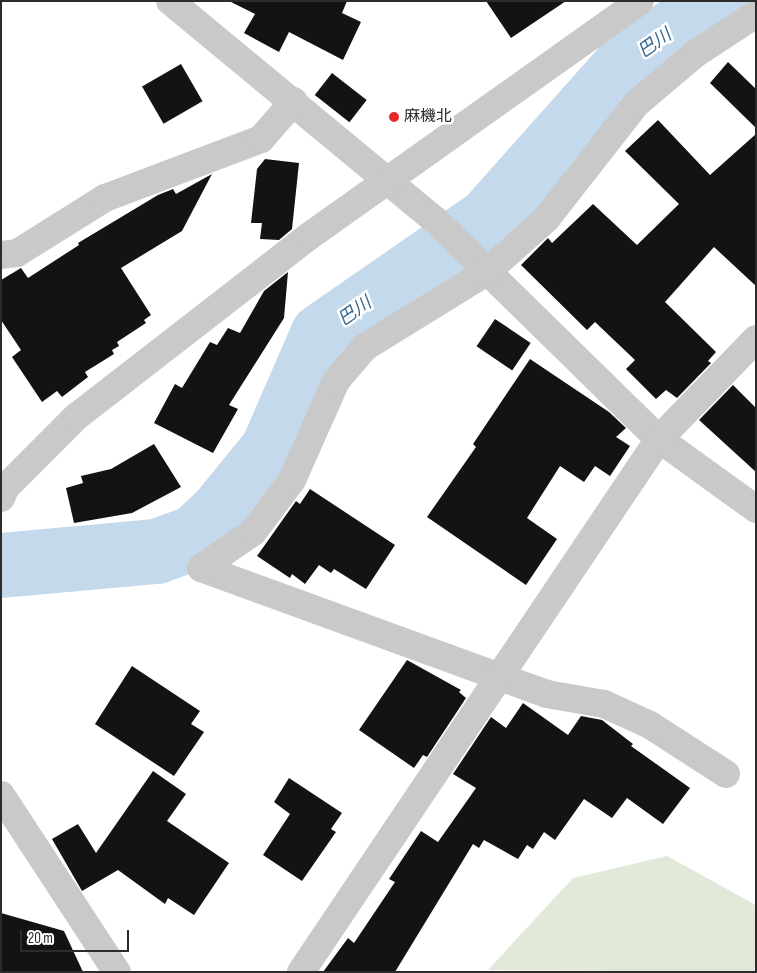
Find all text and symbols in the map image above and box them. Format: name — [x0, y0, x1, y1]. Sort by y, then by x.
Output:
water label: 巴川 — [634, 25, 676, 63]
place label: 麻機北 — [404, 107, 452, 127]
marker: 麻機北 — [388, 111, 400, 123]
water label: 巴川 — [334, 293, 376, 331]
scale bar — [22, 920, 131, 952]
text: 20 m — [28, 929, 53, 948]

